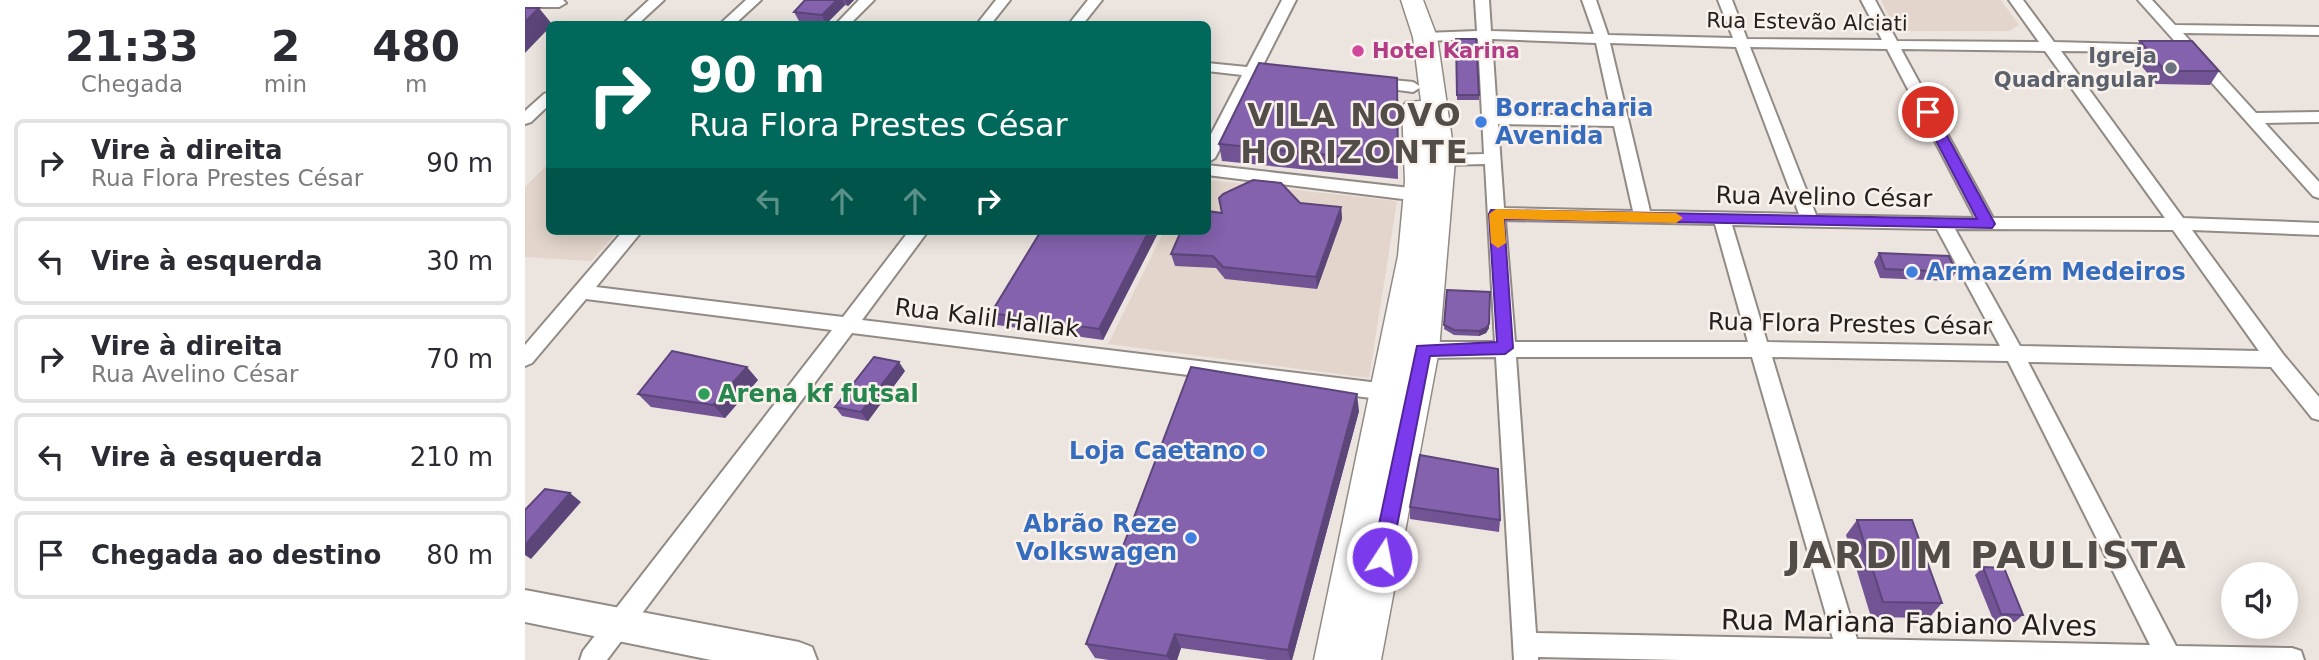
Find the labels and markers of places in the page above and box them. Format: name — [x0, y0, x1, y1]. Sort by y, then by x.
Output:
place label: Hotel Karina — [1372, 39, 1520, 63]
marker: Hotel Karina — [1350, 43, 1366, 59]
place label: Igreja Quadrangular — [1994, 44, 2158, 92]
marker: Igreja Quadrangular — [2163, 60, 2179, 76]
pin — [1898, 82, 1958, 142]
place label: Borracharia Avenida — [1495, 94, 1653, 150]
marker: Borracharia Avenida — [1473, 114, 1489, 130]
place label: Armazém Medeiros — [1926, 258, 2186, 286]
marker: Armazém Medeiros — [1904, 264, 1920, 280]
place label: Arena kf futsal — [718, 380, 919, 408]
marker: Arena kf futsal — [696, 386, 712, 402]
place label: Loja Caetano — [1069, 437, 1245, 465]
marker: Loja Caetano — [1251, 443, 1267, 459]
place label: Abrão Reze Volkswagen — [1016, 510, 1177, 566]
marker: Abrão Reze Volkswagen — [1183, 530, 1199, 546]

